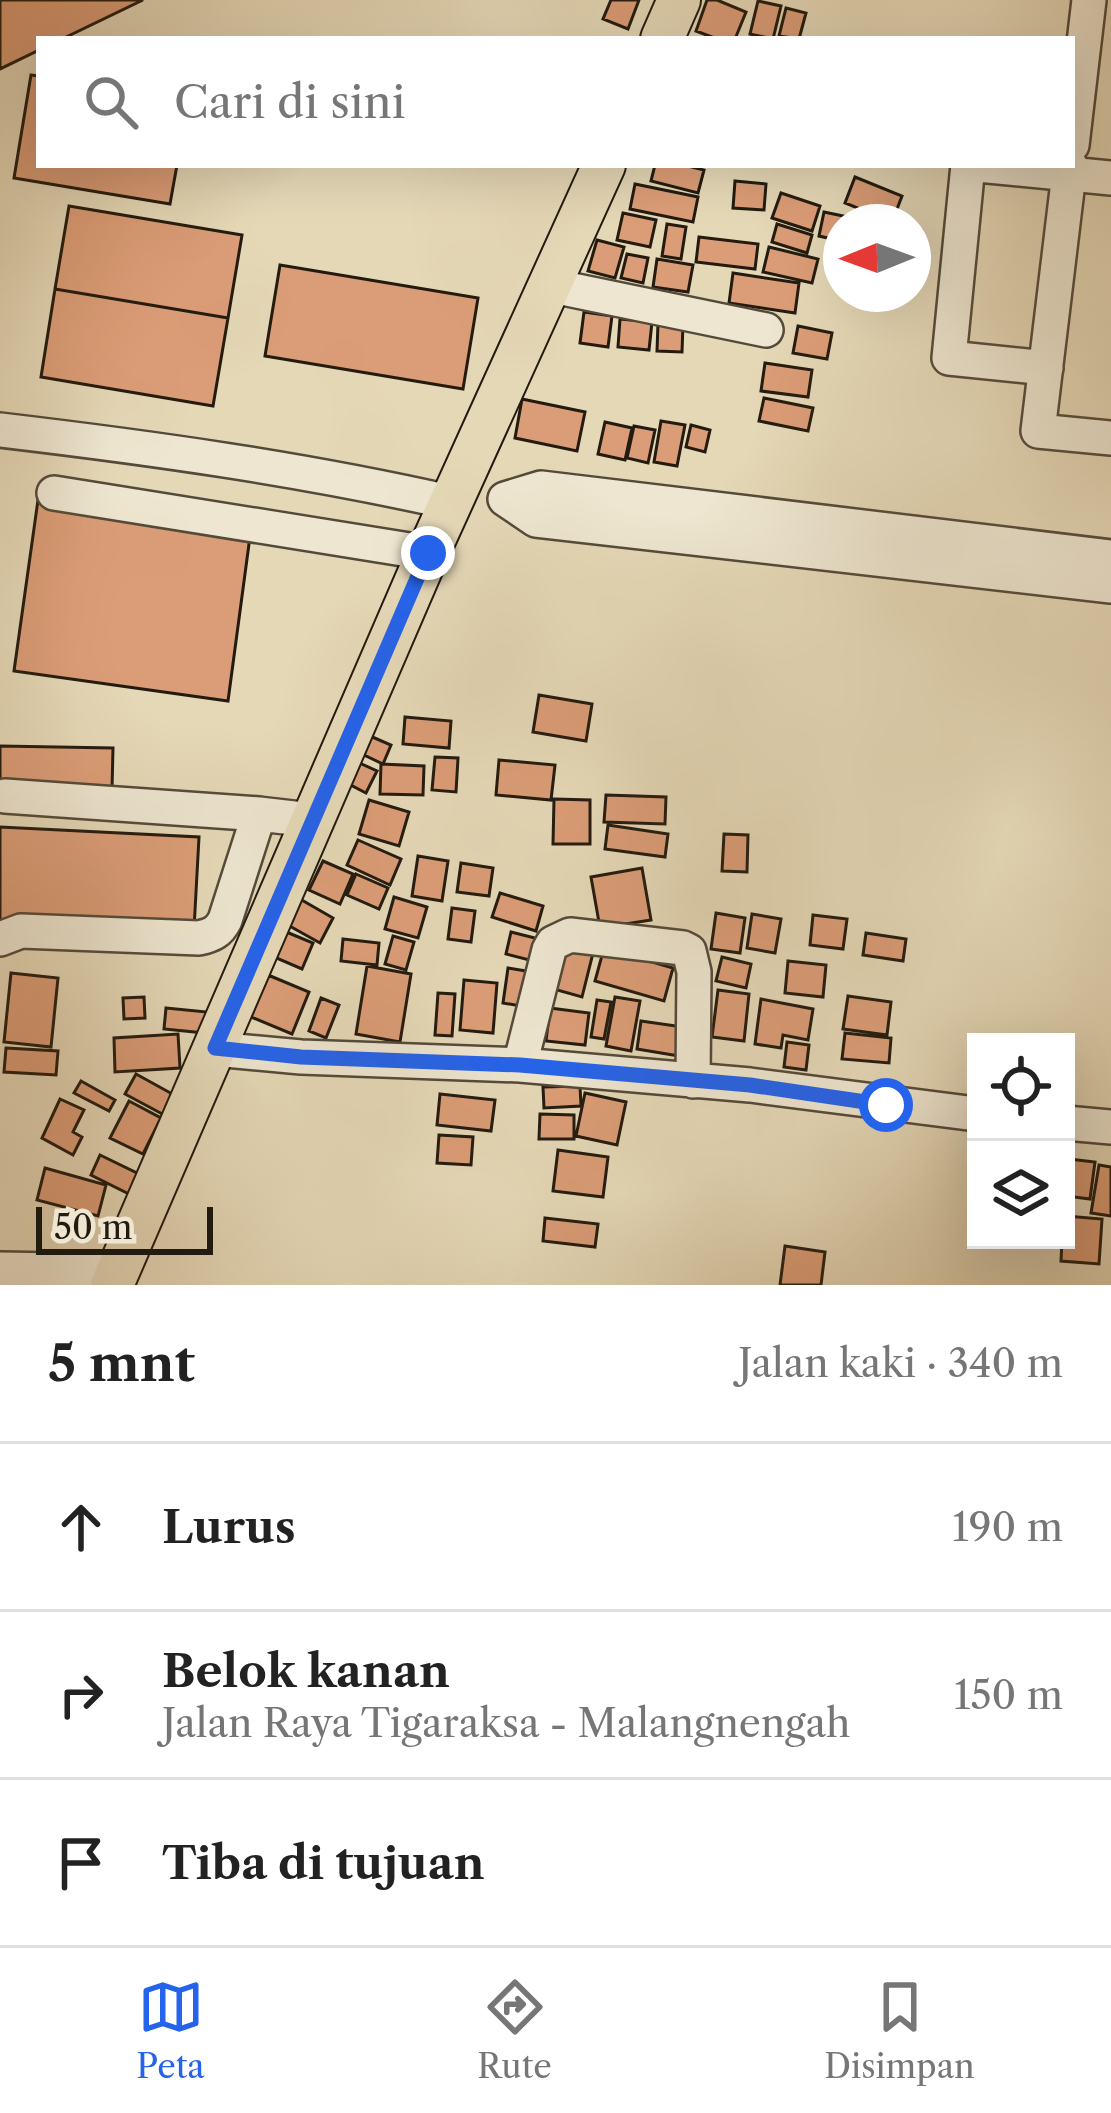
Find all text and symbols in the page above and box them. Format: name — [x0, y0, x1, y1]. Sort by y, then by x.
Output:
search box — [36, 36, 1075, 168]
icon: search — [78, 69, 144, 135]
text: Cari di sini — [174, 74, 405, 130]
north arrow — [823, 204, 931, 312]
route end — [401, 526, 455, 580]
map controls — [967, 1033, 1075, 1249]
button: locate — [967, 1033, 1075, 1141]
route start — [859, 1078, 913, 1132]
button: layers — [967, 1141, 1075, 1249]
scale bar — [36, 1201, 213, 1254]
text: 50 m — [54, 1207, 132, 1248]
text: 5 mnt — [48, 1332, 195, 1394]
text: Jalan kaki · 340 m — [738, 1339, 1063, 1387]
icon: ahead — [48, 1494, 114, 1560]
text: Lurus — [162, 1499, 296, 1555]
text: 190 m — [952, 1503, 1063, 1551]
text: Belok kanan — [162, 1643, 450, 1699]
icon: right — [48, 1662, 114, 1728]
text: 150 m — [954, 1671, 1063, 1719]
text: Jalan Raya Tigaraksa - Malangnengah — [162, 1699, 851, 1747]
icon: arrive — [48, 1830, 114, 1896]
text: Tiba di tujuan — [162, 1835, 485, 1891]
tab: Peta — [136, 1974, 205, 2087]
tab: Rute — [477, 1974, 552, 2087]
tab: Disimpan — [824, 1974, 975, 2087]

